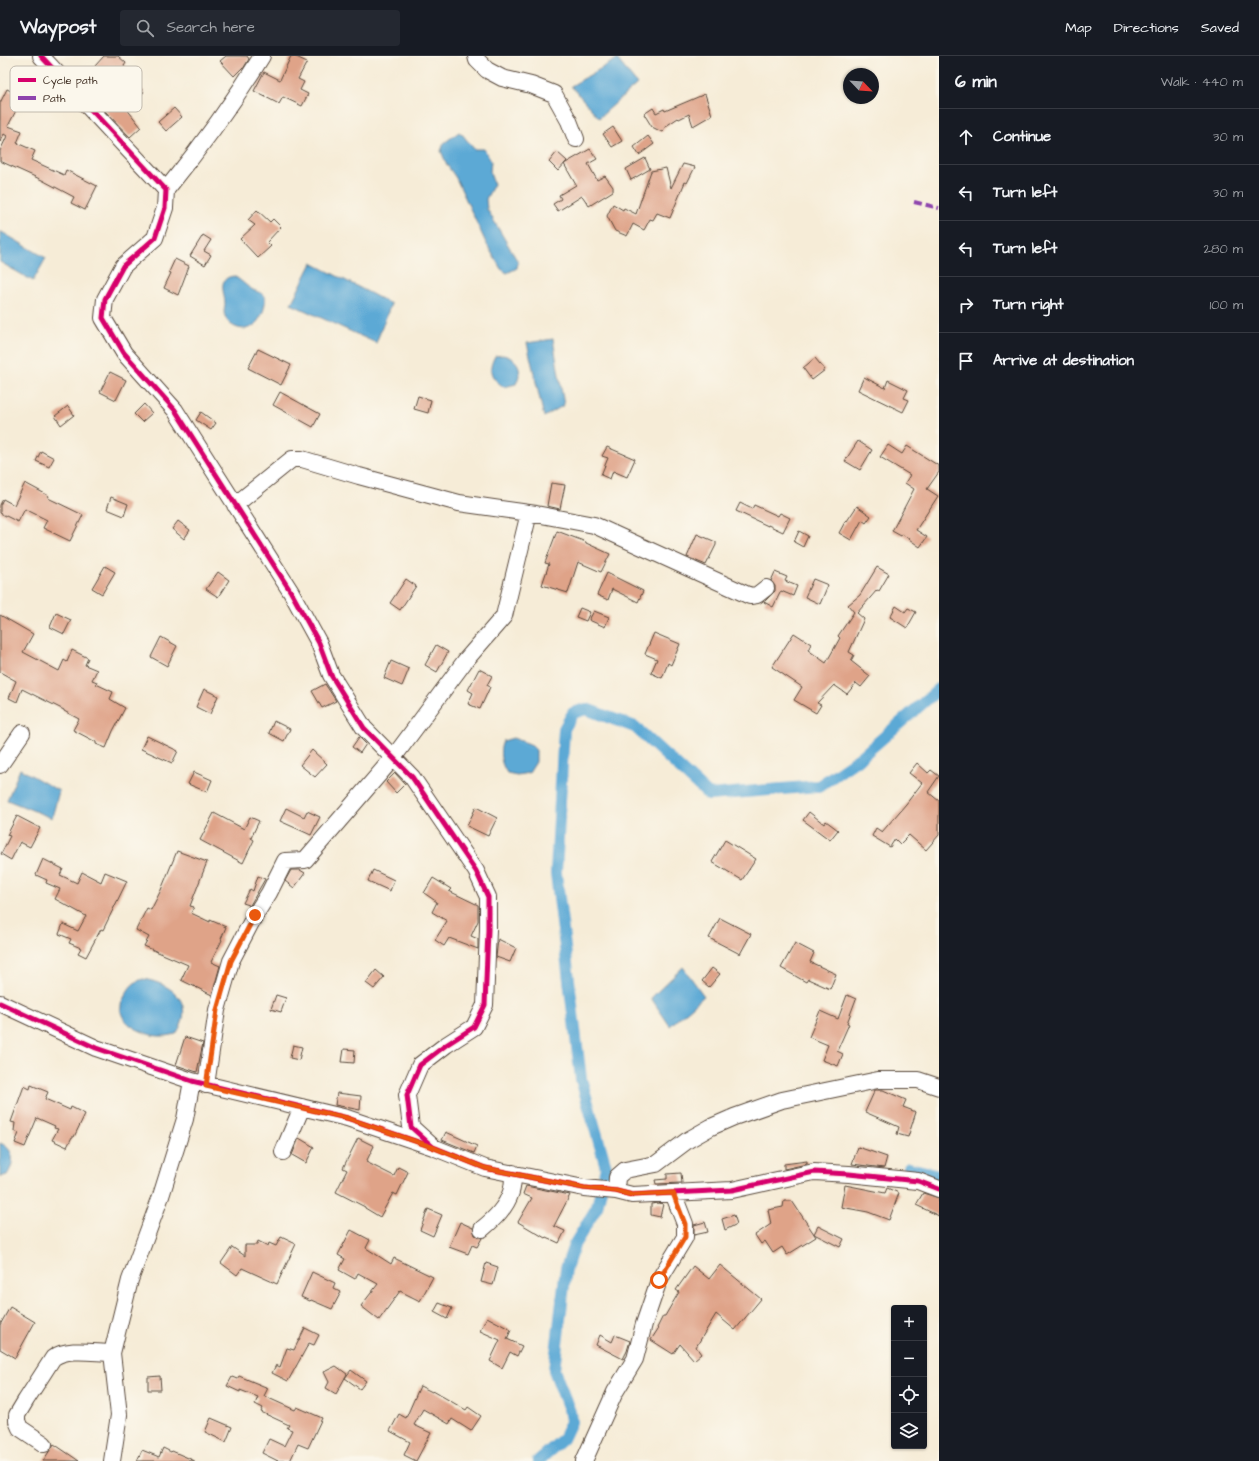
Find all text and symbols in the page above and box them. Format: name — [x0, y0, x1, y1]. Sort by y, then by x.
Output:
search box — [120, 10, 400, 46]
text: Waypost — [20, 14, 96, 41]
icon: search — [134, 17, 156, 39]
text: Search here — [166, 17, 255, 38]
text: Map — [1065, 18, 1092, 38]
text: Directions — [1114, 18, 1179, 38]
text: Saved — [1201, 18, 1239, 38]
legend — [10, 66, 142, 112]
north arrow — [843, 68, 879, 104]
text: 6 min — [955, 70, 997, 94]
text: Cycle path — [43, 73, 98, 89]
text: Walk · 440 m — [1161, 73, 1243, 91]
text: Path — [43, 91, 66, 106]
icon: ahead — [955, 126, 977, 148]
text: Continue — [993, 126, 1051, 147]
text: 30 m — [1213, 128, 1243, 146]
icon: left — [955, 182, 977, 204]
text: Turn left — [993, 182, 1057, 203]
text: 30 m — [1213, 184, 1243, 202]
icon: left — [955, 238, 977, 260]
text: Turn left — [993, 238, 1057, 259]
text: 280 m — [1204, 240, 1243, 258]
icon: right — [955, 294, 977, 316]
text: Turn right — [993, 294, 1064, 315]
text: 100 m — [1210, 296, 1243, 314]
icon: arrive — [955, 350, 977, 372]
text: Arrive at destination — [993, 350, 1134, 371]
route end — [246, 906, 264, 924]
route start — [650, 1271, 668, 1289]
map controls — [891, 1305, 927, 1449]
button: + — [891, 1305, 927, 1341]
button: − — [891, 1341, 927, 1377]
button: locate — [891, 1377, 927, 1413]
button: layers — [891, 1413, 927, 1449]

